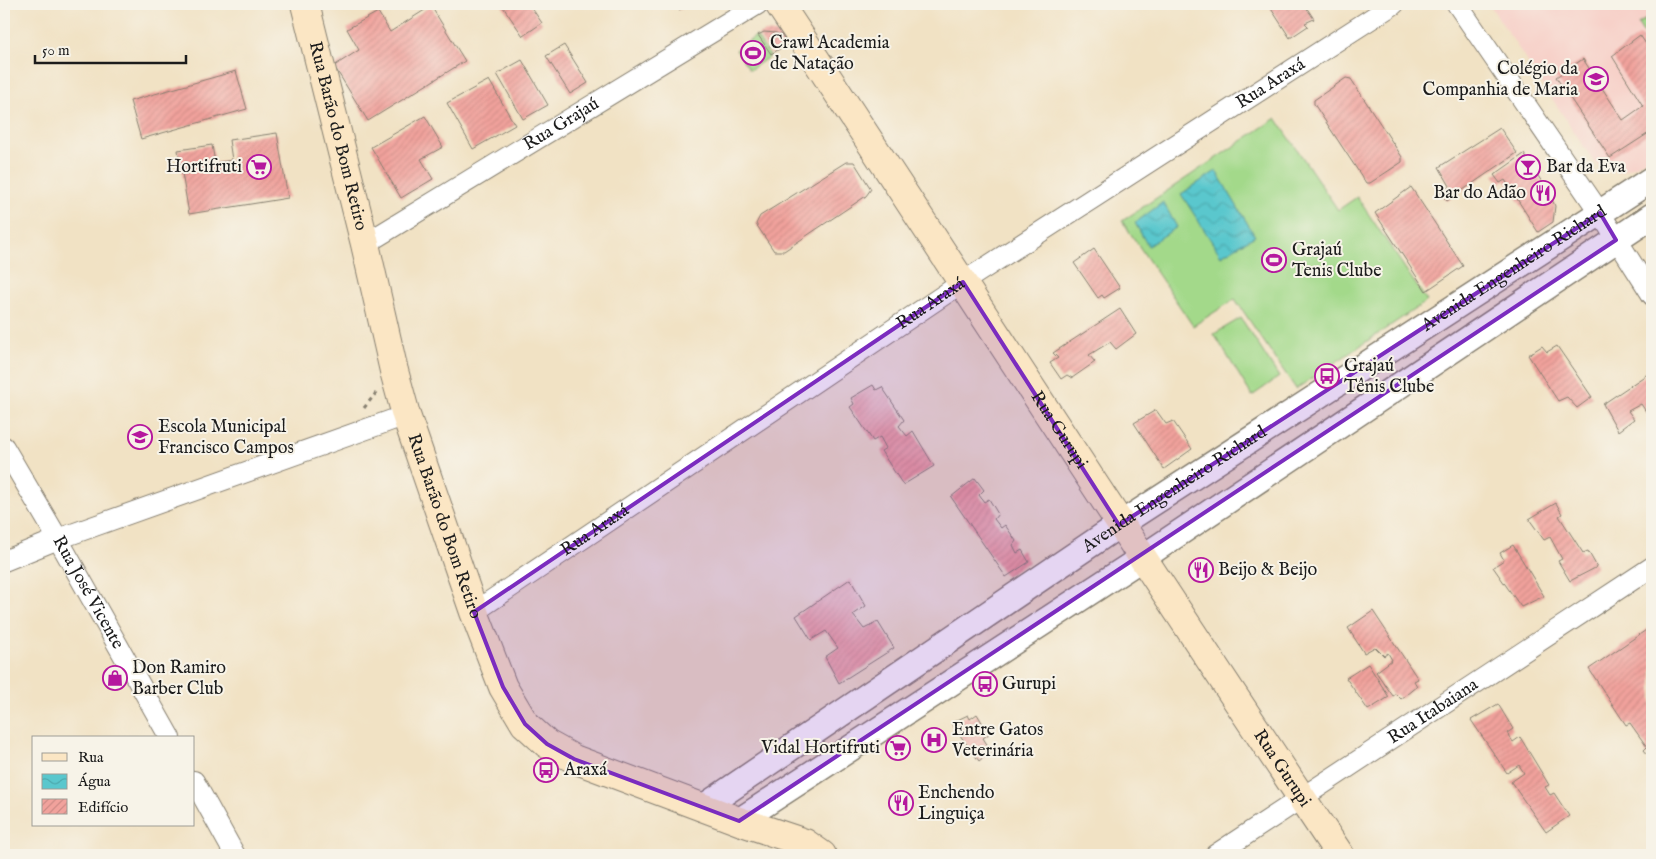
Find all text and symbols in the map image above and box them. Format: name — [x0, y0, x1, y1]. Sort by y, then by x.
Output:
scale bar — [35, 32, 186, 64]
place label: Crawl Academia de Natação — [770, 32, 890, 76]
street label: Rua Barão do Bom Retiro — [303, 39, 373, 233]
sports icon: Crawl Academia de Natação — [740, 40, 766, 66]
text: 50 m — [42, 41, 70, 60]
street label: Rua Araxá — [1232, 53, 1310, 114]
place label: Colégio da Companhia de Maria — [1423, 58, 1578, 102]
school or university icon: Colégio da Companhia de Maria — [1583, 66, 1609, 92]
street label: Rua Grajaú — [519, 92, 603, 156]
supermarket icon: Hortifruti — [246, 154, 272, 180]
bar icon: Bar da Eva — [1515, 154, 1541, 180]
place label: Hortifruti — [166, 156, 242, 179]
place label: Bar da Eva — [1546, 156, 1626, 179]
restaurant icon: Bar do Adão — [1530, 180, 1556, 206]
place label: Bar do Adão — [1433, 182, 1526, 205]
street label: Avenida Engenheiro Richard — [1416, 200, 1611, 337]
place label: Grajaú Tenis Clube — [1292, 239, 1381, 283]
sports icon: Grajaú Tenis Clube — [1261, 247, 1287, 273]
street label: Rua Araxá — [892, 272, 970, 335]
place label: Grajaú Tênis Clube — [1344, 355, 1434, 399]
bus stop icon: Grajaú Tênis Clube — [1314, 363, 1340, 389]
street label: Rua Gurupi — [1025, 387, 1093, 474]
place label: Escola Municipal Francisco Campos — [158, 416, 294, 460]
street label: Avenida Engenheiro Richard — [1077, 420, 1272, 559]
school or university icon: Escola Municipal Francisco Campos — [127, 424, 153, 450]
street label: Rua Barão do Bom Retiro — [402, 431, 487, 622]
street label: Rua Araxá — [556, 499, 634, 562]
street label: Rua José Vicente — [47, 532, 129, 653]
restaurant icon: Beijo & Beijo — [1188, 557, 1214, 583]
place label: Beijo & Beijo — [1218, 559, 1317, 582]
place label: Don Ramiro Barber Club — [132, 657, 226, 701]
shop icon: Don Ramiro Barber Club — [102, 665, 128, 691]
bus stop icon: Gurupi — [972, 671, 998, 697]
place label: Gurupi — [1002, 673, 1056, 696]
street label: Rua Itabaiana — [1383, 673, 1483, 749]
place label: Entre Gatos Veterinária — [951, 719, 1043, 763]
street label: Rua Gurupi — [1248, 725, 1316, 812]
hospital icon: Entre Gatos Veterinária — [921, 727, 947, 753]
supermarket icon: Vidal Hortifruti — [885, 735, 911, 761]
legend — [32, 736, 195, 826]
place label: Vidal Hortifruti — [760, 737, 880, 760]
text: Rua — [78, 748, 104, 767]
bus stop icon: Araxá — [533, 757, 559, 783]
place label: Araxá — [563, 759, 607, 782]
text: Água — [77, 772, 111, 791]
place label: Enchendo Linguiça — [918, 782, 995, 826]
restaurant icon: Enchendo Linguiça — [888, 790, 914, 816]
text: Edifício — [78, 798, 128, 817]

